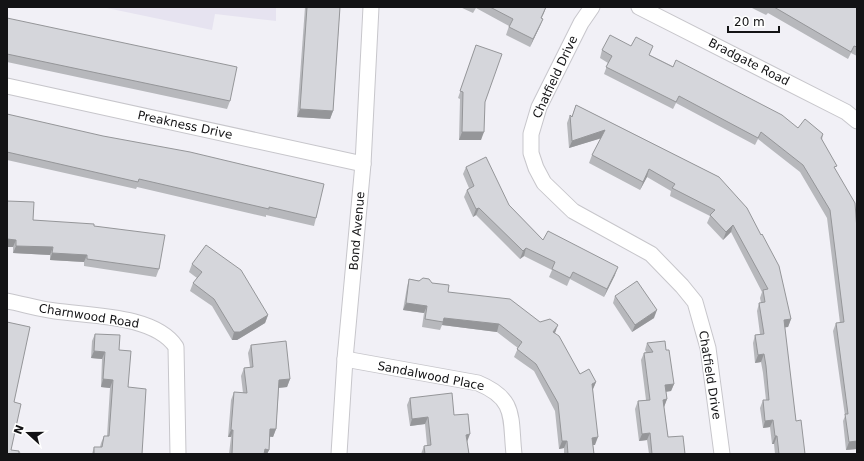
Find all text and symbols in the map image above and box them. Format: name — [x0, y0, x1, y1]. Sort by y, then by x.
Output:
scale bar — [728, 8, 779, 34]
text: 20 m — [734, 15, 765, 29]
street label: Chatfield Drive — [530, 33, 580, 121]
street label: Bradgate Road — [706, 36, 792, 88]
street label: Preakness Drive — [136, 108, 234, 142]
street label: Bond Avenue — [347, 191, 367, 271]
street label: Charnwood Road — [38, 301, 140, 331]
street label: Chatfield Drive — [696, 330, 724, 420]
street label: Sandalwood Place — [376, 359, 486, 393]
north arrow — [8, 413, 48, 453]
text: N — [11, 423, 27, 436]

